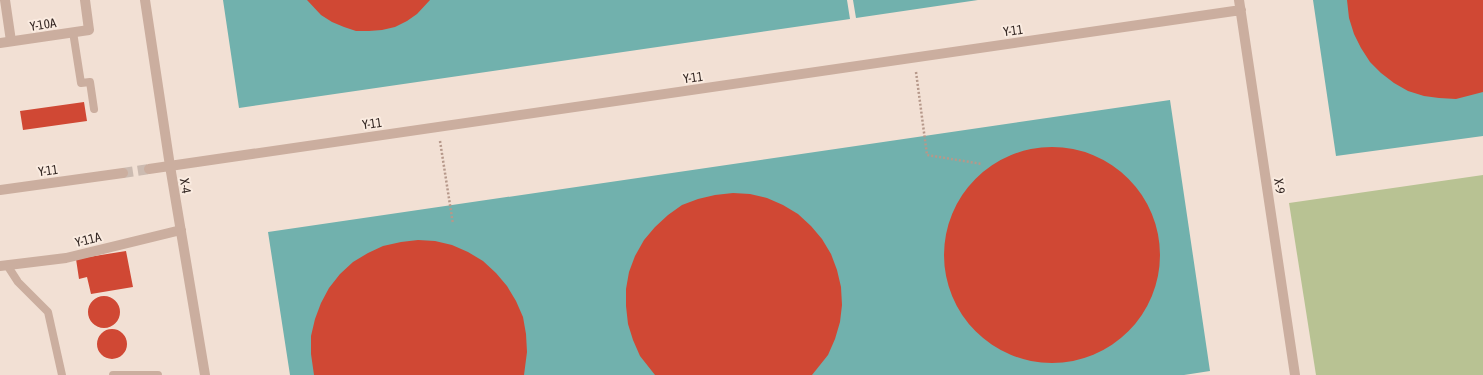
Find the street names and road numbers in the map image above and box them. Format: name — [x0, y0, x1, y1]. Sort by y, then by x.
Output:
street label: Y-10A — [29, 15, 58, 34]
street label: Y-11 — [1002, 22, 1024, 39]
street label: Y-11 — [682, 69, 704, 86]
street label: Y-11 — [361, 115, 383, 132]
street label: Y-11 — [37, 162, 59, 179]
street label: X-4 — [177, 177, 194, 195]
street label: X-9 — [1271, 177, 1288, 195]
street label: Y-11A — [74, 229, 103, 250]

